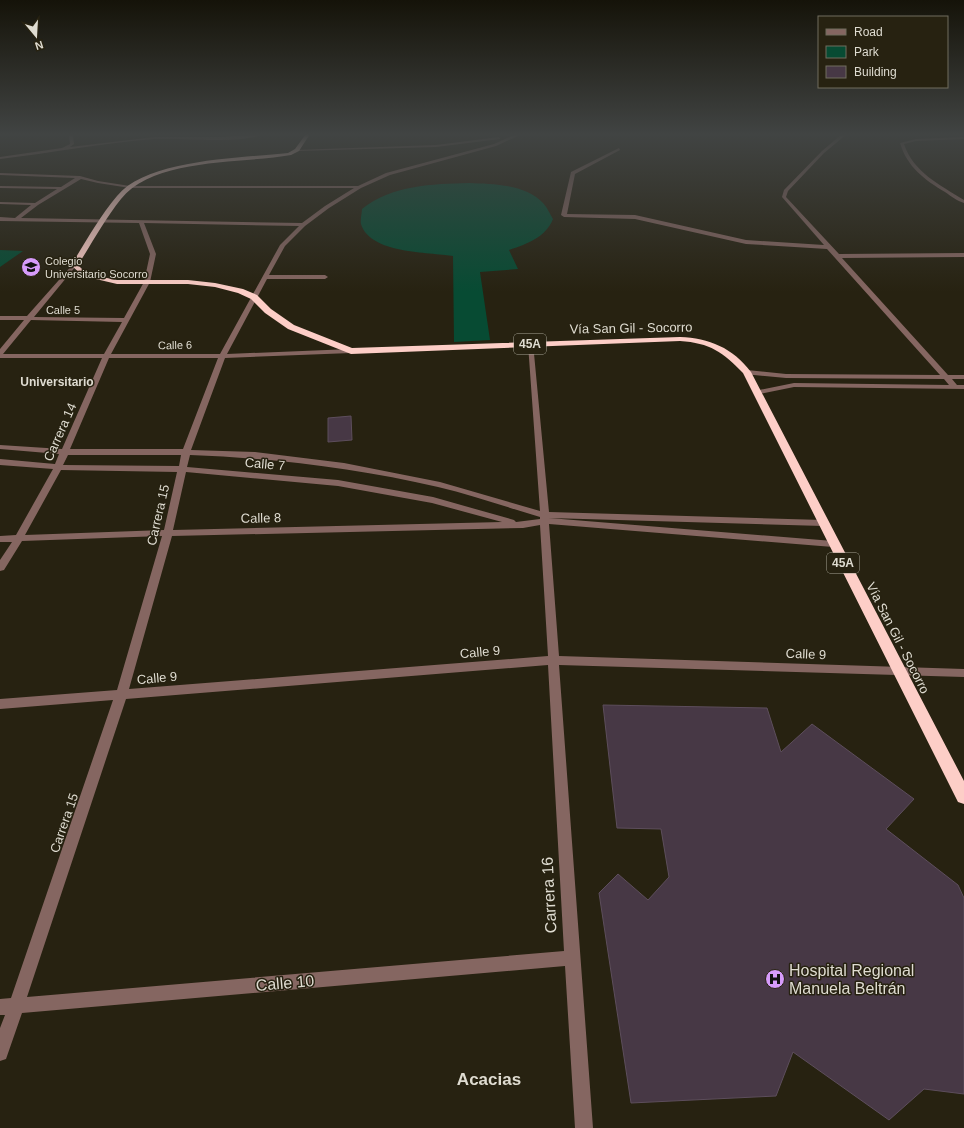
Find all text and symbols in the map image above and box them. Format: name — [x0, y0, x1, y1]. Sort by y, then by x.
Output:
north arrow — [16, 16, 56, 56]
legend — [818, 16, 948, 88]
text: Road — [854, 25, 883, 39]
text: N — [33, 39, 45, 52]
text: Park — [854, 45, 880, 59]
text: Building — [854, 65, 897, 79]
place label: Colegio Universitario Socorro — [45, 255, 148, 280]
school or university icon: Colegio Universitario Socorro — [20, 256, 42, 278]
street label: Calle 5 — [46, 304, 80, 316]
street label: Vía San Gil - Socorro — [569, 319, 693, 337]
road number: 45A — [514, 334, 546, 354]
street label: Calle 6 — [158, 339, 192, 351]
district label: Universitario — [20, 375, 94, 389]
street label: Carrera 14 — [41, 401, 79, 463]
street label: Calle 7 — [244, 455, 286, 473]
street label: Carrera 15 — [144, 483, 172, 547]
street label: Calle 8 — [241, 510, 281, 526]
road number: 45A — [827, 553, 859, 573]
street label: Vía San Gil - Socorro — [863, 580, 933, 696]
street label: Calle 9 — [459, 643, 501, 661]
street label: Calle 9 — [786, 646, 826, 662]
street label: Calle 9 — [136, 669, 178, 687]
street label: Carrera 15 — [47, 791, 81, 855]
street label: Carrera 16 — [539, 856, 559, 934]
place label: Hospital Regional Manuela Beltrán — [789, 962, 914, 997]
hospital icon: Hospital Regional Manuela Beltrán — [764, 968, 786, 990]
street label: Calle 10 — [255, 972, 315, 994]
district label: Acacias — [457, 1070, 521, 1089]

